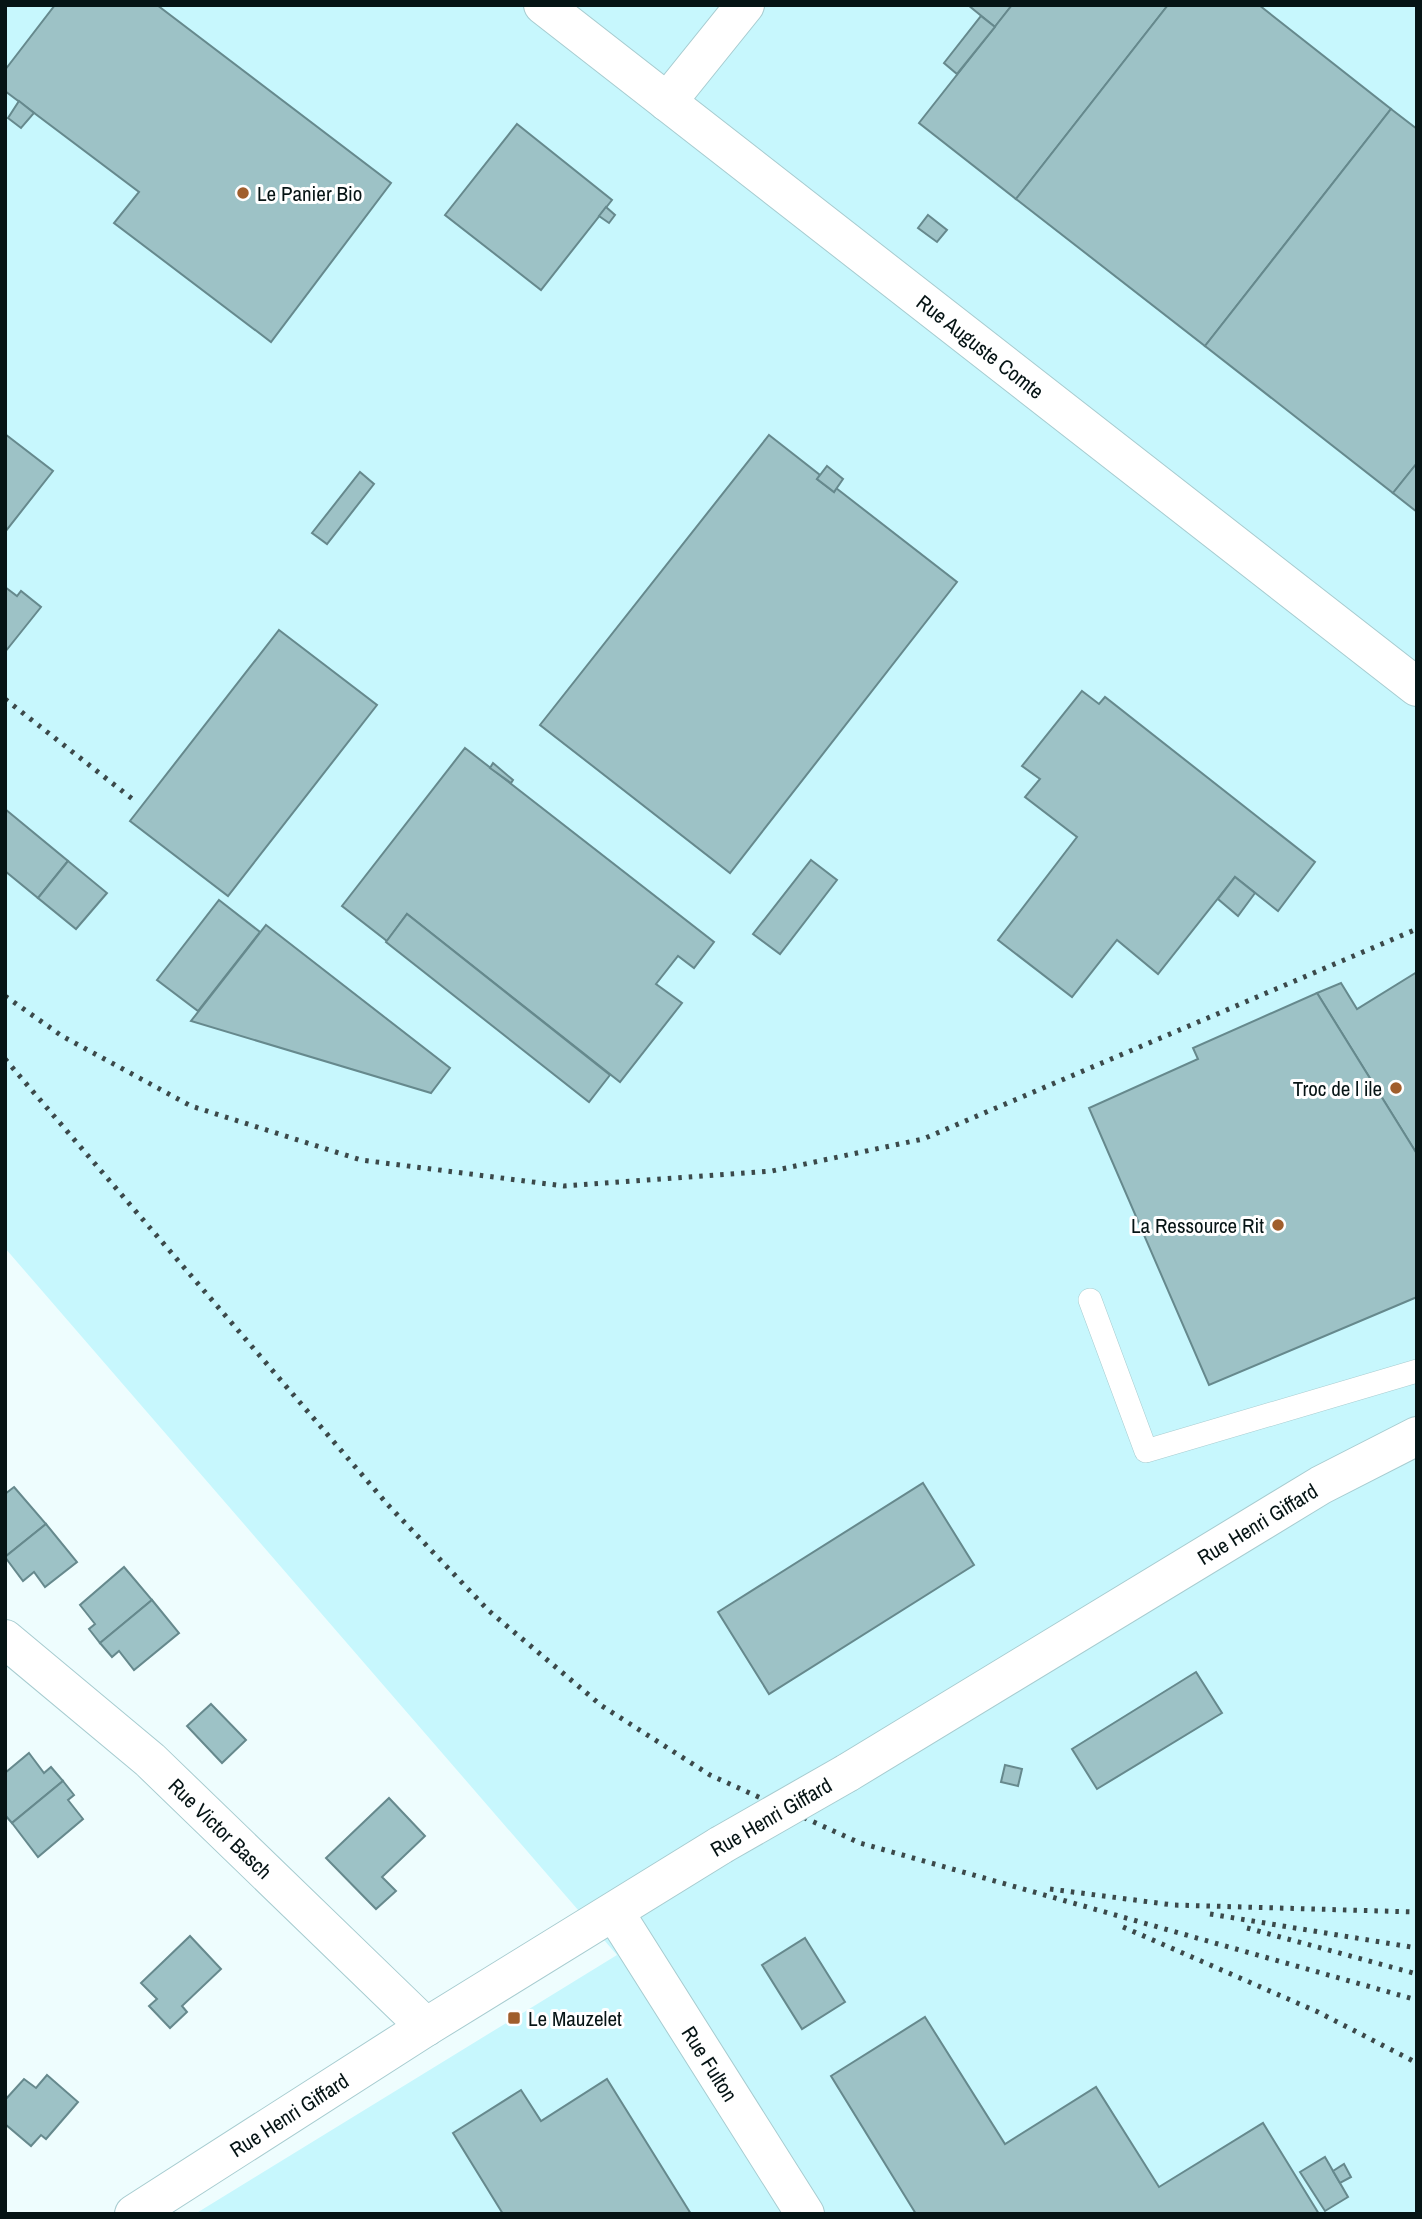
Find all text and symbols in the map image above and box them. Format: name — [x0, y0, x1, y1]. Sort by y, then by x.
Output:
place label: Le Panier Bio — [257, 179, 362, 208]
marker: Le Panier Bio — [235, 185, 251, 201]
street label: Rue Auguste Comte — [911, 288, 1050, 405]
place label: Troc de l ile — [1293, 1074, 1382, 1103]
marker: Troc de l ile — [1388, 1080, 1404, 1096]
place label: La Ressource Rit — [1131, 1211, 1264, 1240]
marker: La Ressource Rit — [1270, 1217, 1286, 1233]
street label: Rue Henri Giffard — [1192, 1476, 1323, 1571]
street label: Rue Victor Basch — [162, 1771, 279, 1885]
street label: Rue Henri Giffard — [705, 1771, 837, 1863]
place label: Le Mauzelet — [528, 2004, 622, 2033]
marker: Le Mauzelet — [506, 2010, 522, 2026]
street label: Rue Fulton — [675, 2020, 745, 2107]
street label: Rue Henri Giffard — [224, 2066, 354, 2164]

